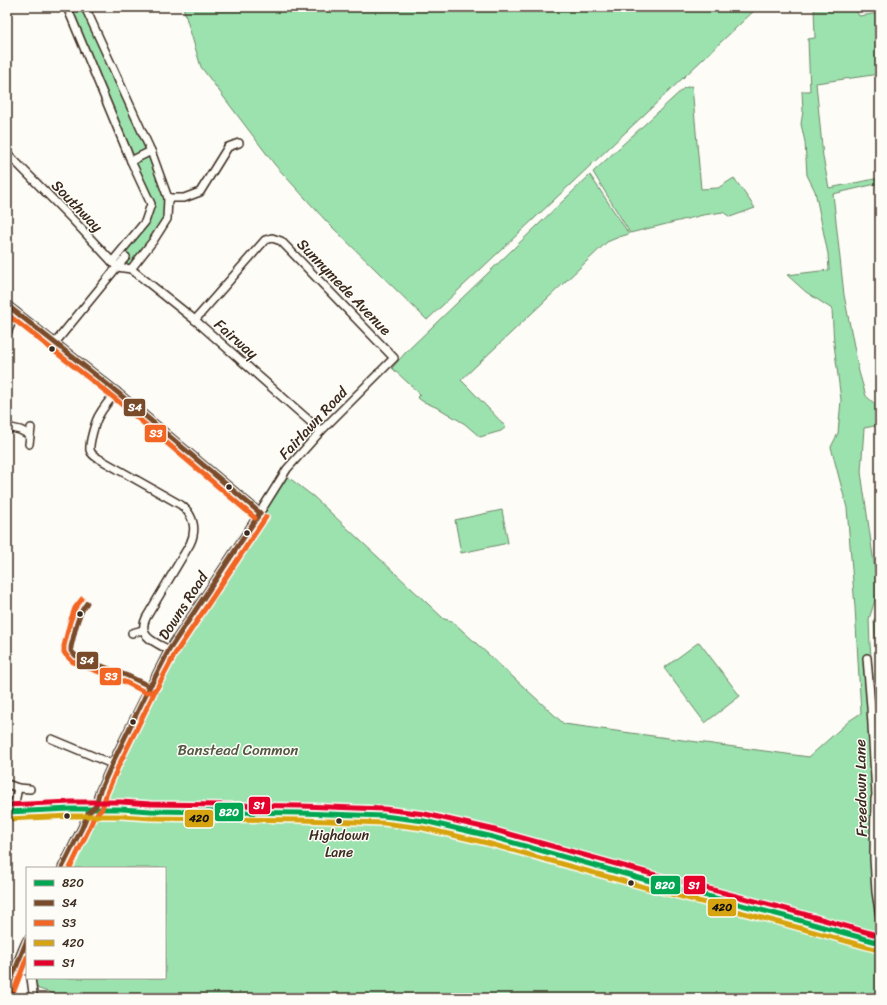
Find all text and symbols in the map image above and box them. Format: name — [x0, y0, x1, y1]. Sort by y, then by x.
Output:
street label: Southway — [45, 174, 109, 239]
street label: Sunnymede Avenue — [290, 232, 398, 342]
street label: Fairway — [208, 312, 264, 366]
unlabelled marker — [47, 344, 57, 354]
street label: Fairlawn Road — [272, 380, 355, 466]
line badge: S4 — [123, 398, 146, 417]
text: S4 — [127, 398, 142, 417]
line badge: S3 — [144, 424, 167, 443]
text: S3 — [149, 424, 163, 443]
unlabelled marker — [224, 482, 234, 492]
unlabelled marker — [242, 528, 252, 538]
street label: Downs Road — [151, 566, 216, 645]
unlabelled marker — [75, 609, 85, 619]
line badge: S4 — [76, 651, 99, 670]
text: S4 — [79, 651, 94, 670]
line badge: S3 — [99, 667, 122, 686]
text: S3 — [104, 667, 118, 686]
unlabelled marker — [128, 717, 138, 727]
park label: Banstead Common — [178, 737, 298, 763]
street label: Freedown Lane — [847, 739, 875, 837]
line badge: S1 — [248, 796, 271, 815]
text: S1 — [252, 796, 265, 815]
line badge: 820 — [214, 802, 244, 822]
text: 820 — [218, 803, 239, 822]
line badge: 420 — [184, 809, 214, 828]
text: 420 — [188, 809, 209, 828]
unlabelled marker — [62, 811, 72, 821]
marker: Highdown Lane — [334, 816, 344, 826]
place label: Highdown Lane — [309, 823, 369, 865]
legend — [26, 867, 166, 979]
text: 820 — [62, 872, 84, 894]
line badge: 820 — [650, 875, 681, 895]
line badge: S1 — [683, 875, 706, 895]
text: 820 — [654, 876, 675, 895]
text: S1 — [687, 876, 700, 895]
unlabelled marker — [626, 878, 636, 888]
text: S4 — [62, 892, 78, 914]
line badge: 420 — [707, 898, 737, 917]
text: 420 — [711, 898, 732, 917]
text: S3 — [62, 912, 77, 934]
text: 420 — [62, 932, 84, 954]
text: S1 — [62, 952, 75, 974]

